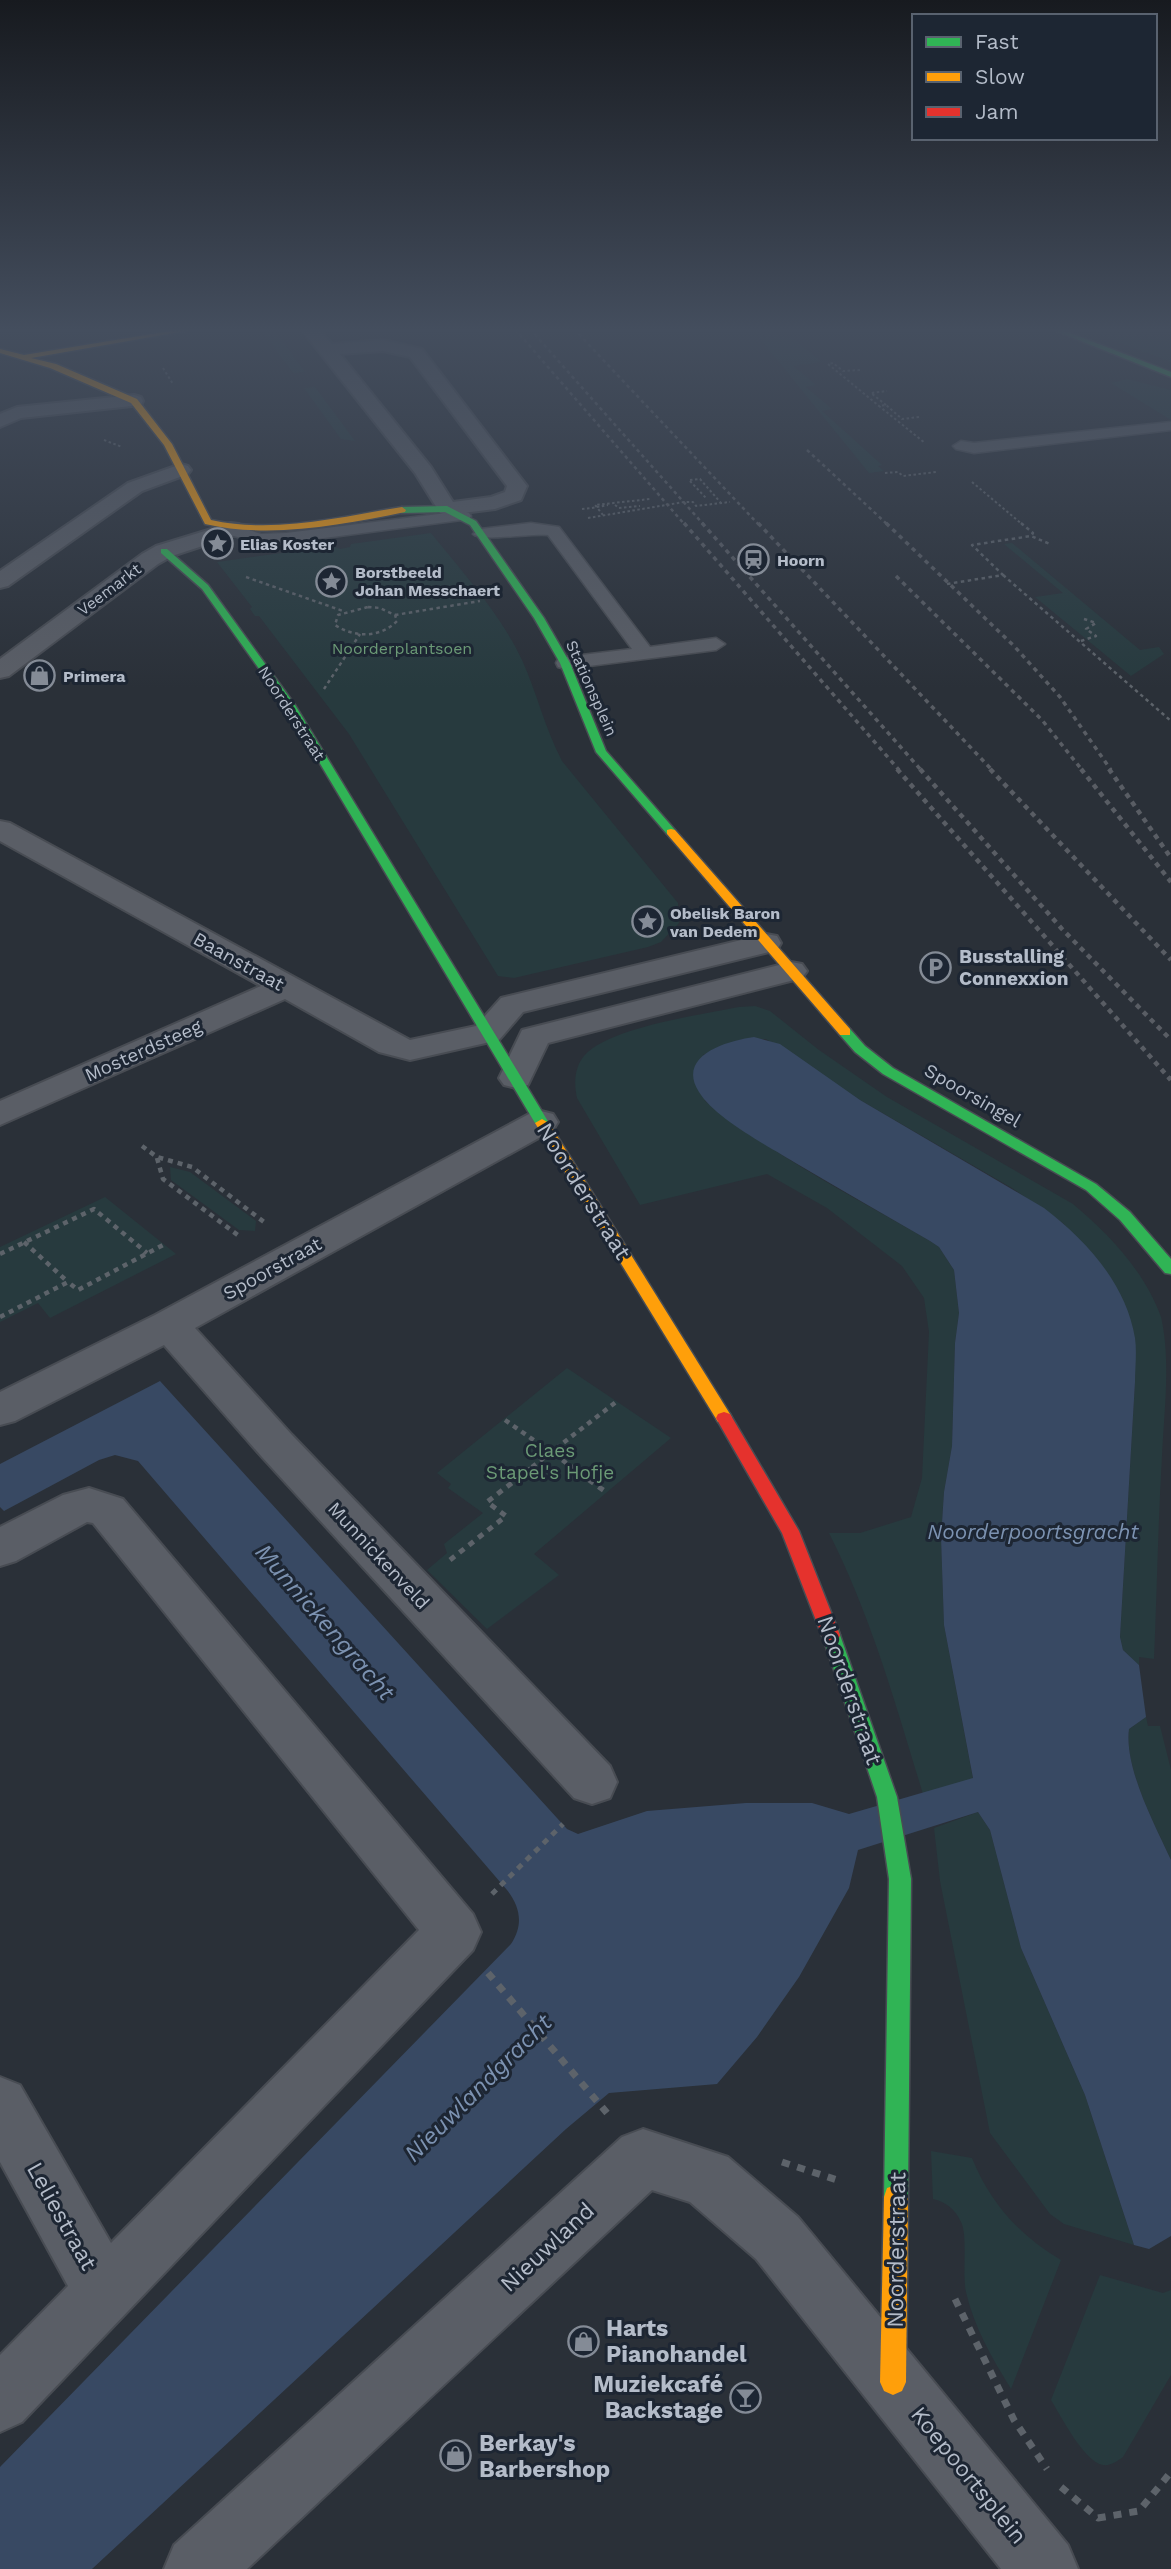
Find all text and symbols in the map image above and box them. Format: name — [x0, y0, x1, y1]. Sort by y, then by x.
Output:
legend — [912, 14, 1157, 140]
text: Fast — [975, 29, 1019, 54]
text: Slow — [975, 64, 1025, 89]
text: Jam — [975, 99, 1018, 124]
place icon: Elias Koster — [200, 527, 234, 561]
place label: Elias Koster — [240, 535, 334, 554]
station icon: Hoorn — [737, 543, 771, 577]
place label: Hoorn — [777, 551, 825, 570]
street label: Veemarkt — [74, 559, 145, 619]
place label: Borstbeeld Johan Messchaert — [355, 563, 500, 600]
place icon: Borstbeeld Johan Messchaert — [315, 564, 349, 598]
street label: Stationsplein — [562, 637, 621, 739]
park label: Noorderplantsoen — [332, 639, 472, 658]
shop icon: Primera — [23, 659, 57, 693]
street label: Noorderstraat — [254, 663, 329, 764]
place label: Primera — [63, 667, 126, 686]
place label: Obelisk Baron van Dedem — [669, 904, 780, 941]
place icon: Obelisk Baron van Dedem — [630, 905, 664, 939]
street label: Baanstraat — [189, 927, 288, 996]
place label: Busstalling Connexxion — [959, 945, 1068, 990]
parking icon: Busstalling Connexxion — [919, 950, 953, 984]
street label: Mosterdsteeg — [81, 1014, 206, 1087]
street label: Spoorsingel — [920, 1059, 1025, 1132]
street label: Noorderstraat — [531, 1118, 637, 1265]
street label: Spoorstraat — [219, 1232, 325, 1305]
park label: Claes Stapel's Hofje — [486, 1439, 614, 1484]
street label: Munnickenveld — [323, 1497, 434, 1614]
water label: Noorderpoortsgracht — [927, 1519, 1139, 1544]
water label: Munnickengracht — [249, 1538, 401, 1707]
street label: Noorderstraat — [811, 1612, 888, 1769]
water label: Nieuwlandgracht — [398, 2008, 558, 2168]
street label: Leliestraat — [21, 2158, 102, 2275]
street label: Noorderstraat — [882, 2171, 911, 2328]
street label: Nieuwland — [495, 2197, 600, 2298]
place label: Harts Pianohandel — [606, 2315, 747, 2368]
shop icon: Harts Pianohandel — [566, 2324, 600, 2358]
place label: Muziekcafé Backstage — [593, 2371, 723, 2424]
bar icon: Muziekcafé Backstage — [729, 2380, 763, 2414]
street label: Koepoortsplein — [905, 2401, 1032, 2549]
place label: Berkay's Barbershop — [479, 2430, 610, 2483]
shop icon: Berkay's Barbershop — [439, 2439, 473, 2473]

